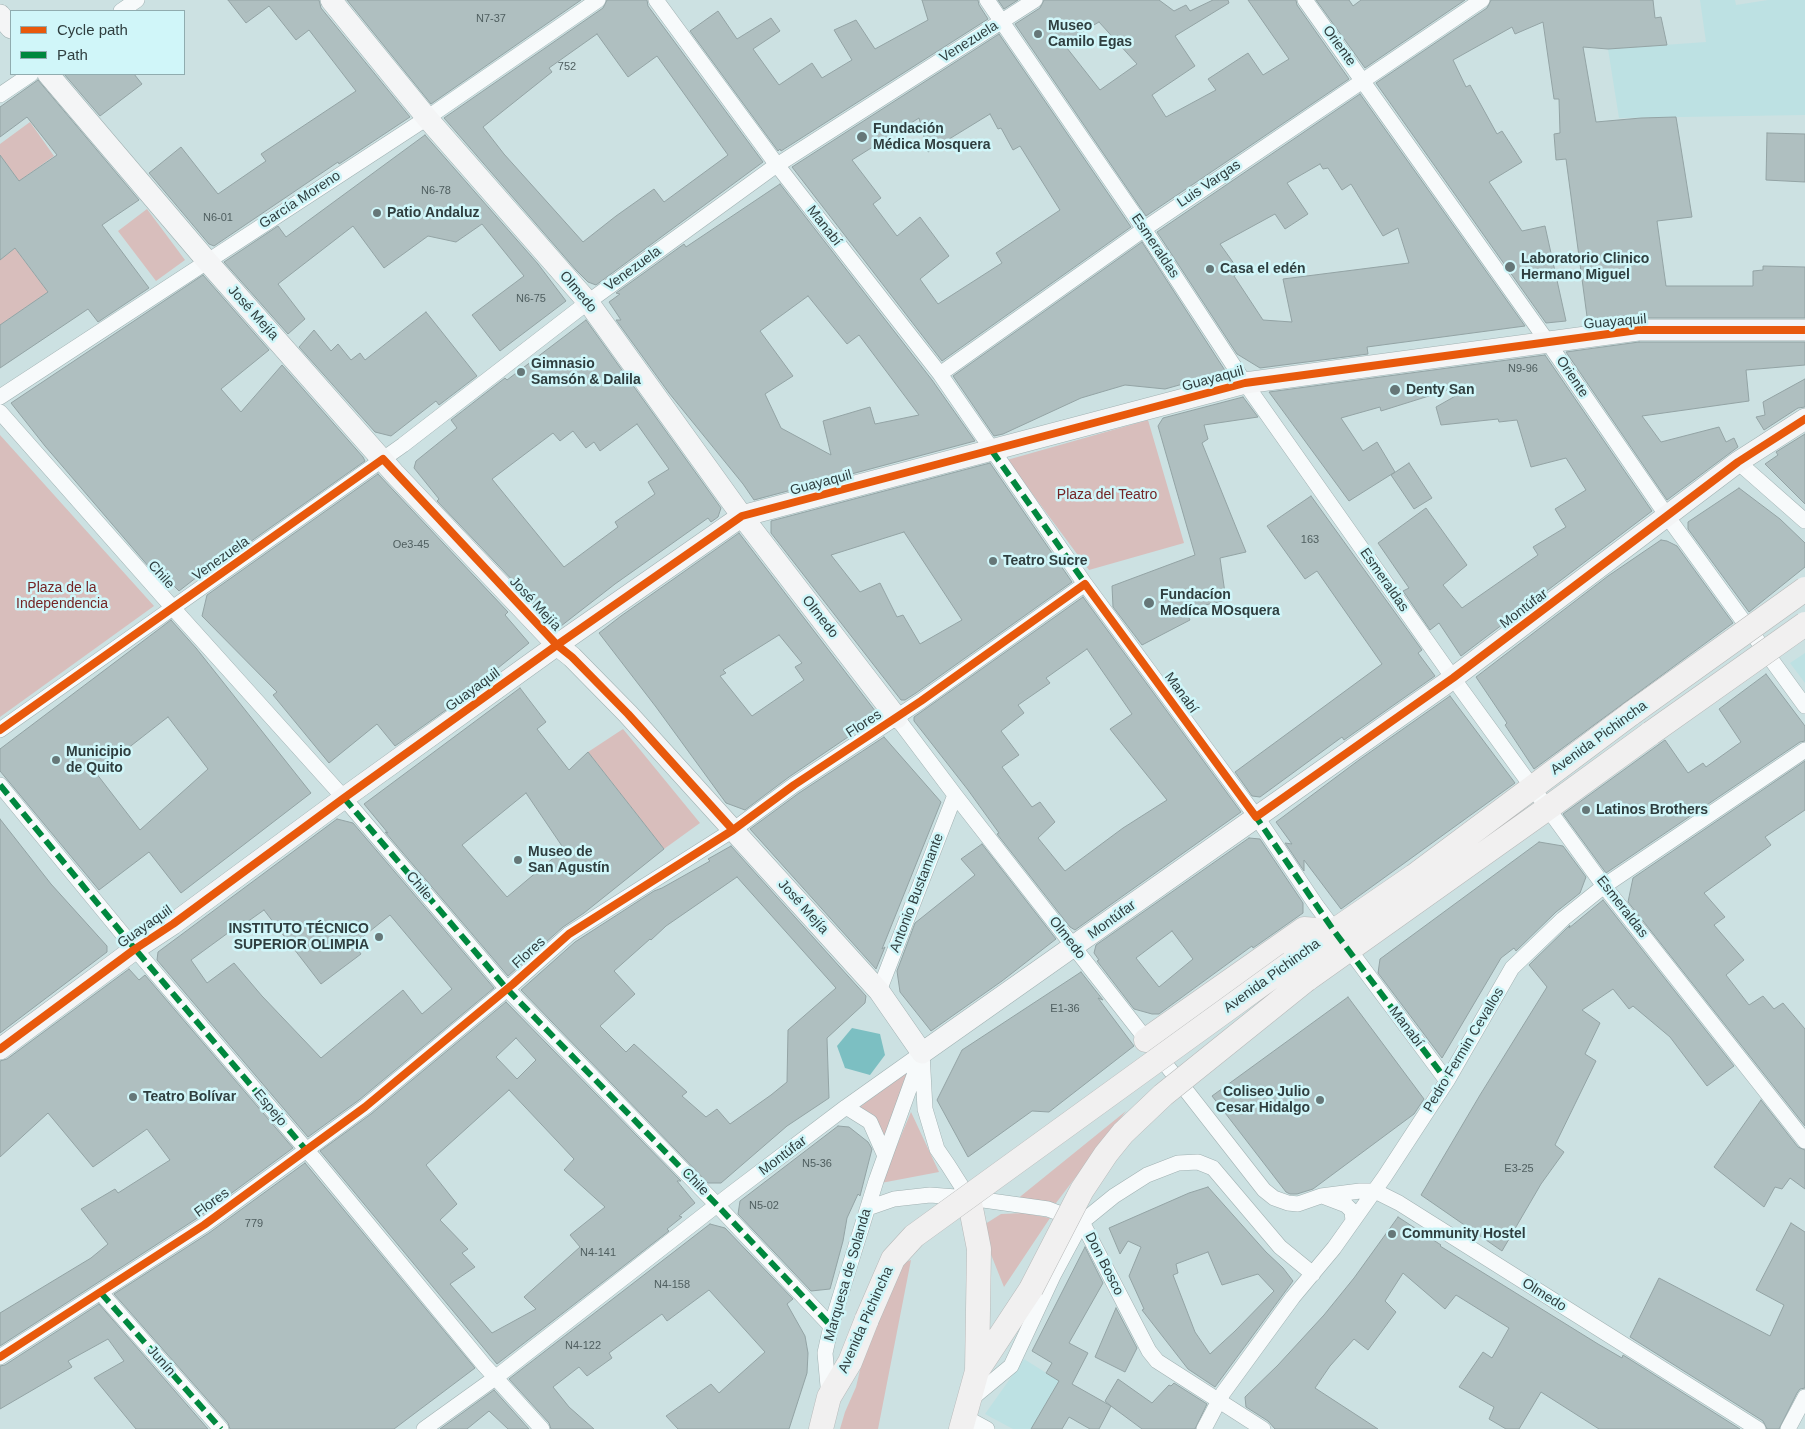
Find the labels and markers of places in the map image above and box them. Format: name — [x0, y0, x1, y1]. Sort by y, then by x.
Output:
place label: Museo Camilo Egas — [1048, 18, 1132, 50]
marker: Museo Camilo Egas — [1032, 28, 1044, 40]
place label: Fundación Médica Mosquera — [873, 121, 990, 154]
marker: Fundación Médica Mosquera — [855, 130, 869, 144]
place label: Patio Andaluz — [387, 205, 480, 221]
marker: Patio Andaluz — [371, 207, 383, 219]
place label: Laboratorio Clinico Hermano Miguel — [1521, 251, 1649, 284]
marker: Laboratorio Clinico Hermano Miguel — [1503, 260, 1517, 274]
place label: Casa el edén — [1220, 261, 1306, 277]
marker: Casa el edén — [1204, 263, 1216, 275]
place label: Gimnasio Samsón & Dalila — [531, 356, 641, 388]
marker: Gimnasio Samsón & Dalila — [515, 366, 527, 378]
place label: Denty San — [1406, 382, 1474, 398]
marker: Denty San — [1388, 383, 1402, 397]
place label: Teatro Sucre — [1003, 553, 1088, 569]
marker: Teatro Sucre — [987, 555, 999, 567]
place label: Fundacíon Medíca MOsquera — [1160, 587, 1280, 620]
marker: Fundacíon Medíca MOsquera — [1142, 596, 1156, 610]
place label: Municipio de Quito — [66, 744, 131, 776]
marker: Municipio de Quito — [50, 754, 62, 766]
place label: Latinos Brothers — [1596, 802, 1708, 818]
marker: Latinos Brothers — [1580, 804, 1592, 816]
place label: Museo de San Agustín — [528, 844, 610, 876]
marker: Museo de San Agustín — [512, 854, 524, 866]
place label: INSTITUTO TÉCNICO SUPERIOR OLIMPIA — [228, 921, 369, 954]
marker: INSTITUTO TÉCNICO SUPERIOR OLIMPIA — [373, 931, 385, 943]
place label: Coliseo Julio Cesar Hidalgo — [1216, 1084, 1310, 1116]
place label: Teatro Bolívar — [143, 1089, 236, 1105]
marker: Teatro Bolívar — [127, 1091, 139, 1103]
marker: Coliseo Julio Cesar Hidalgo — [1314, 1094, 1326, 1106]
place label: Community Hostel — [1402, 1226, 1526, 1242]
marker: Community Hostel — [1386, 1228, 1398, 1240]

